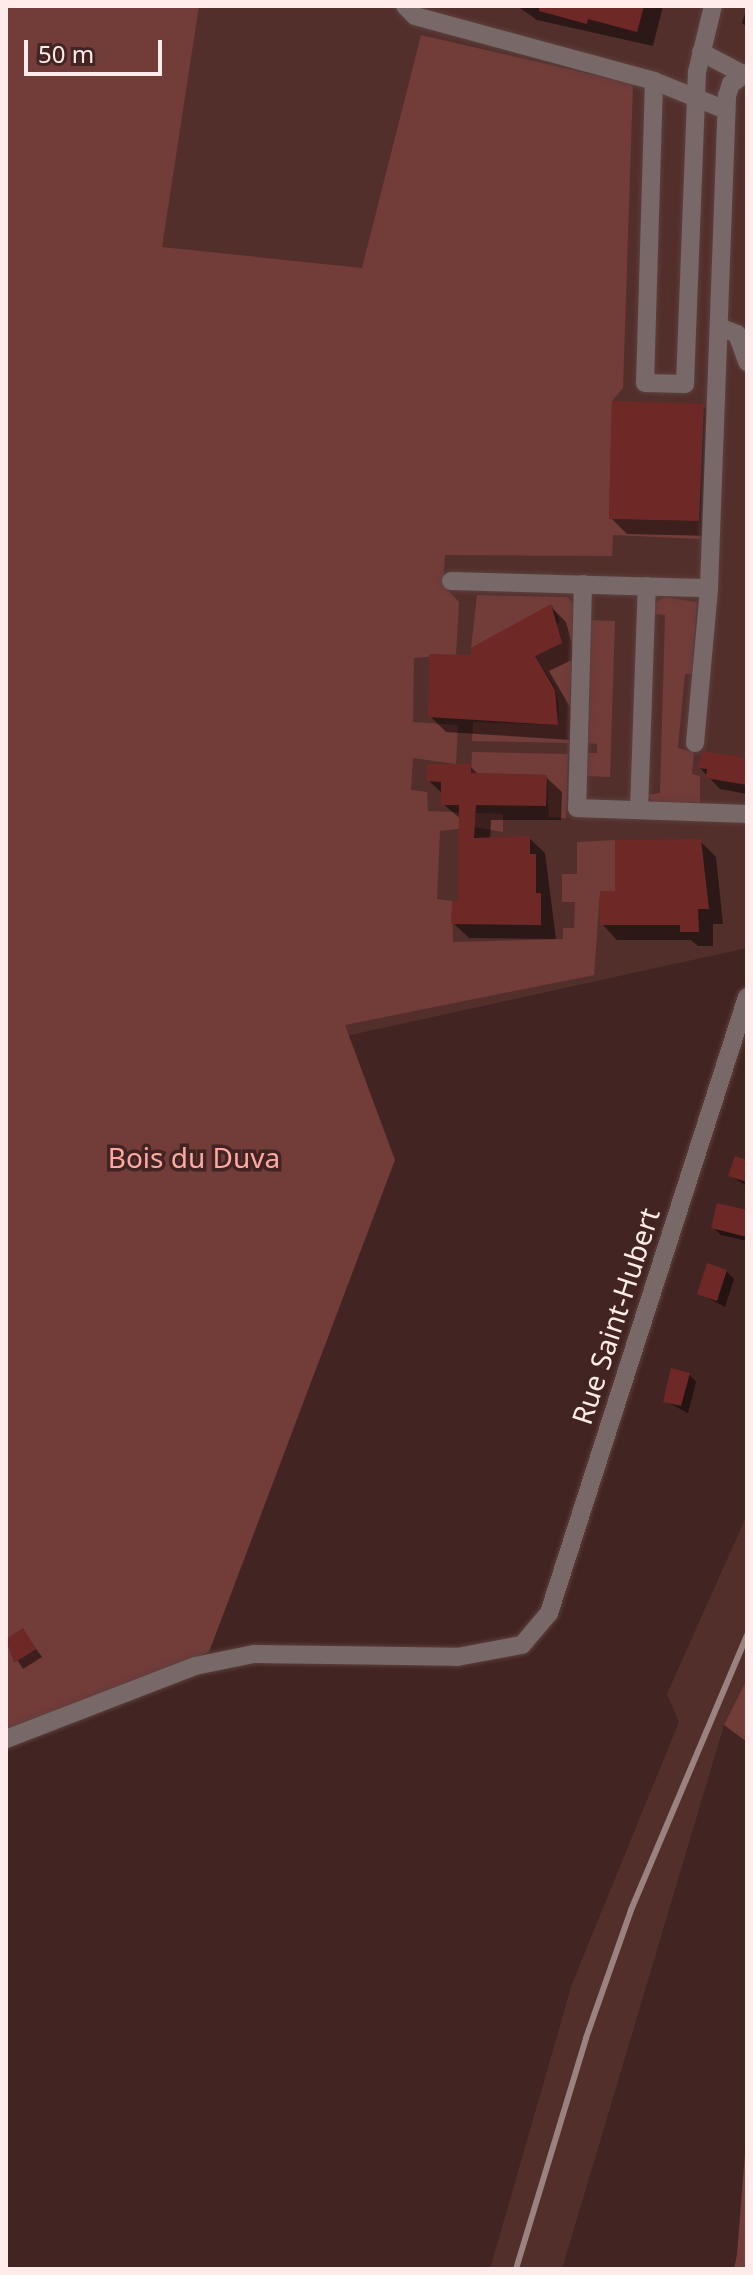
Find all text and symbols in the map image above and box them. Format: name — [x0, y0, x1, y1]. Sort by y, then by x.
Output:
scale bar — [28, 24, 166, 74]
text: 50 m — [38, 37, 94, 70]
park label: Bois du Duva — [108, 1140, 280, 1174]
street label: Rue Saint-Hubert — [564, 1204, 666, 1428]

